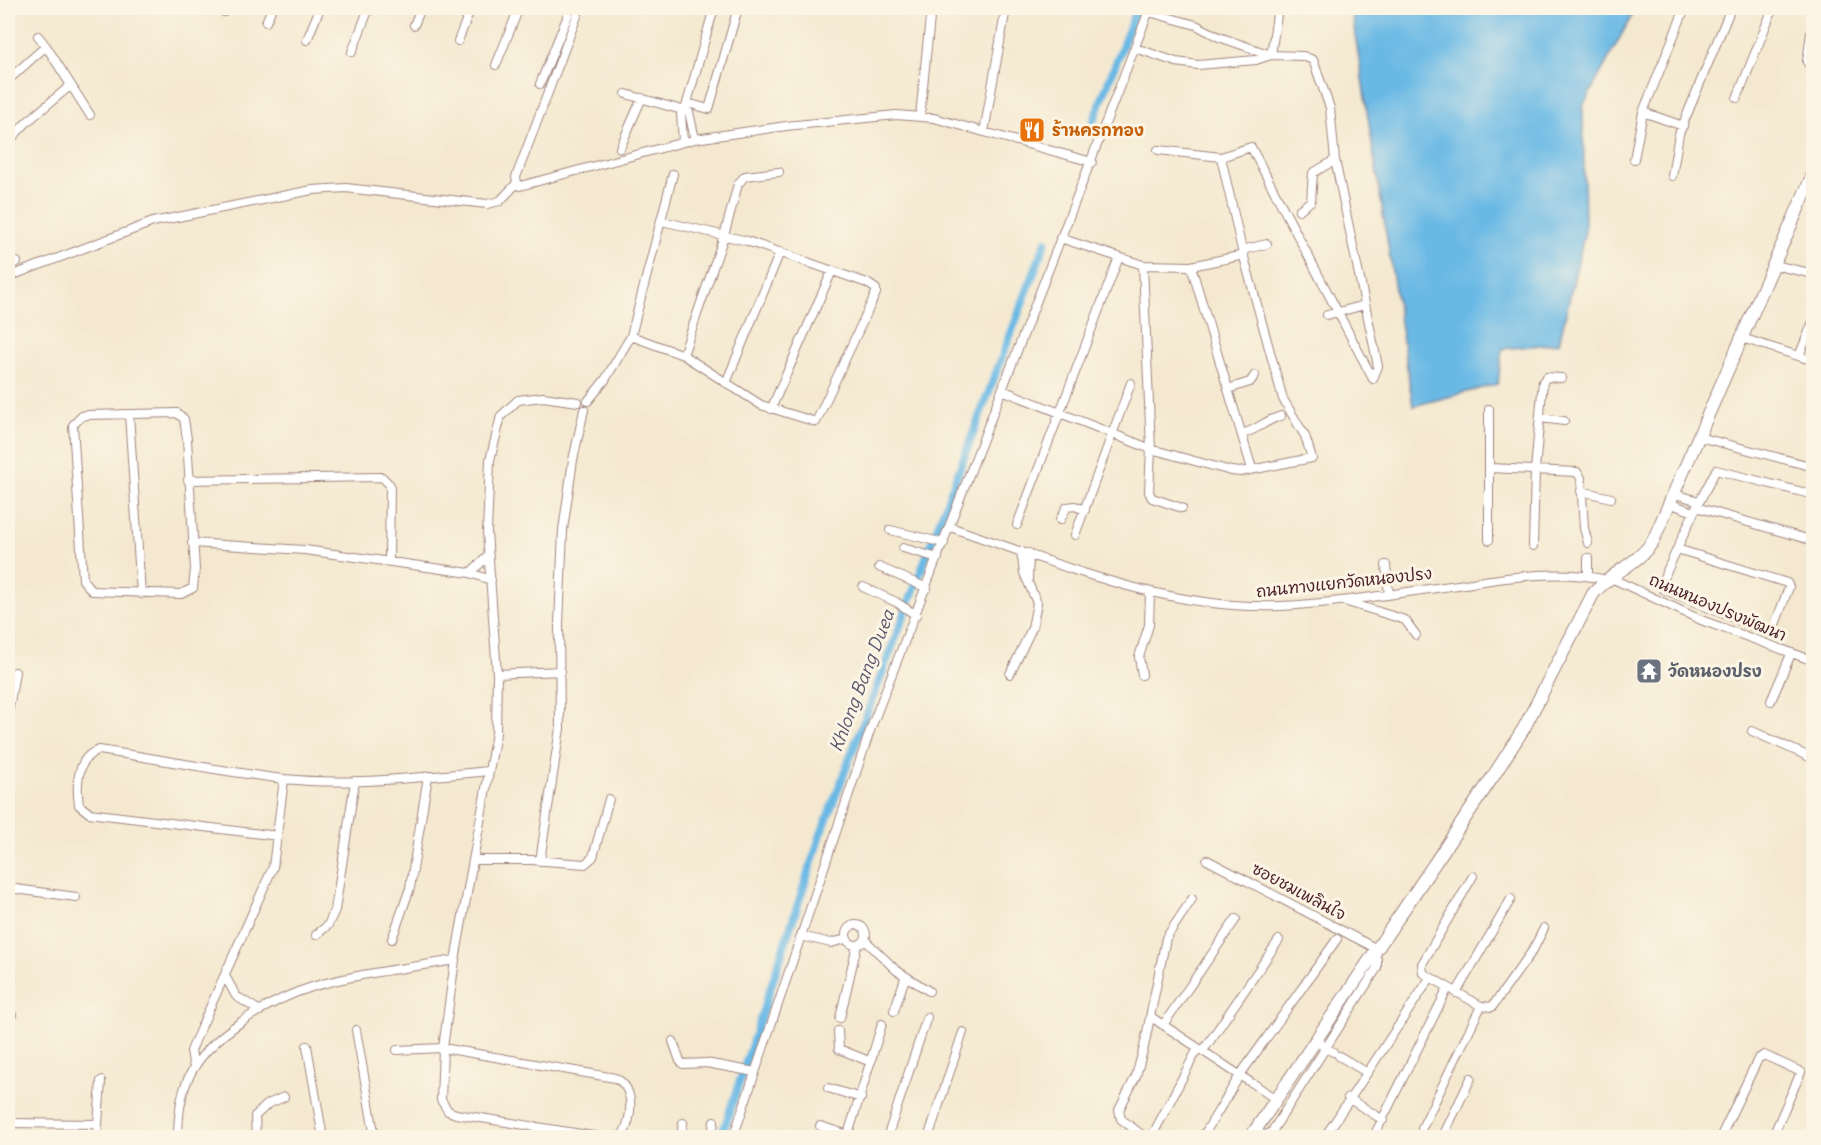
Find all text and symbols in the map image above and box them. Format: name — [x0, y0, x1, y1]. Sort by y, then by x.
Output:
restaurant icon: ร้านครกทอง — [1017, 115, 1047, 145]
place label: ร้านครกทอง — [1052, 119, 1144, 140]
street label: ถนนทางแยกวัดหนองปรง — [1255, 563, 1433, 601]
street label: ถนนหนองปรงพัฒนา — [1646, 569, 1790, 645]
water label: Khlong Bang Duea — [824, 605, 900, 755]
temple icon: วัดหนองปรง — [1634, 656, 1664, 686]
place label: วัดหนองปรง — [1668, 661, 1762, 681]
street label: ซอยชมเพลินใจ — [1249, 857, 1350, 924]

